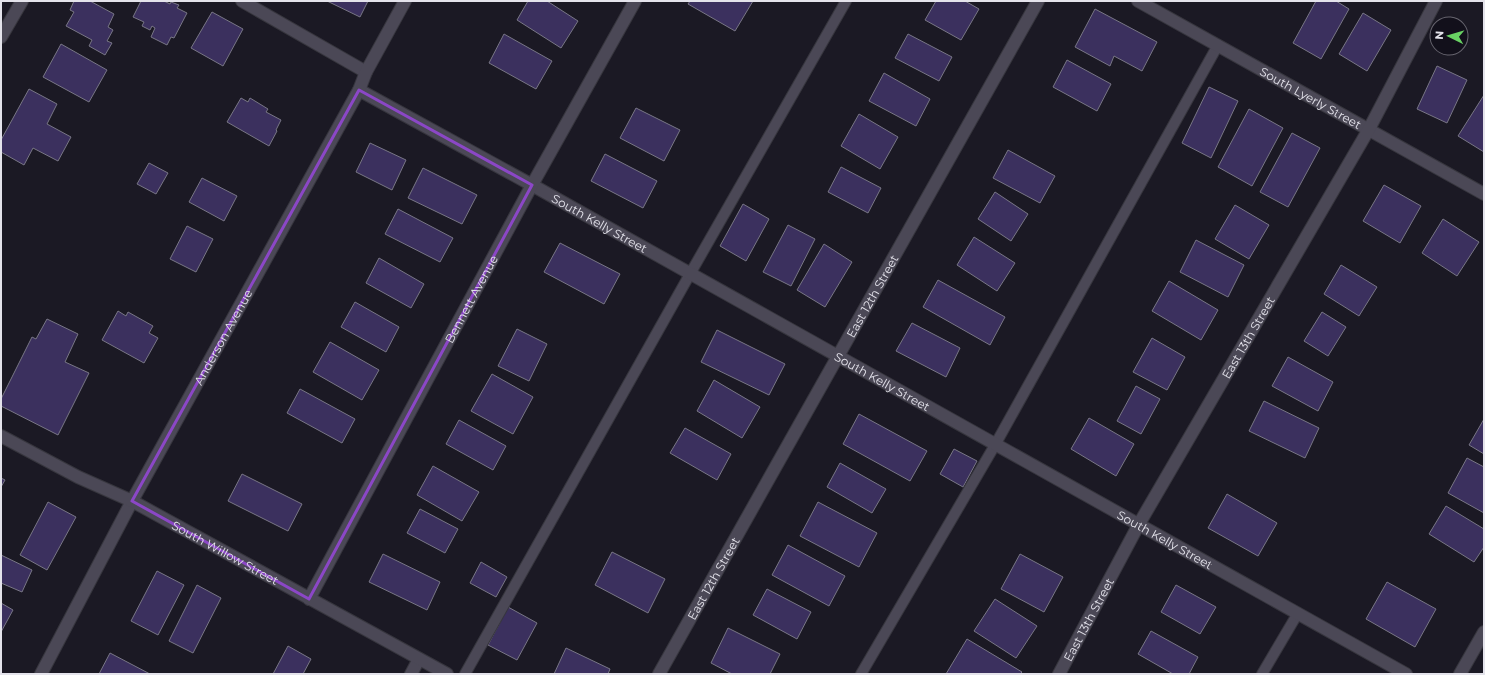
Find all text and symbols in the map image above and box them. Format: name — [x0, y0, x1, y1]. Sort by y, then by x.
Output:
north arrow — [1429, 16, 1469, 56]
text: N — [1432, 30, 1446, 40]
street label: South Lyerly Street — [1258, 63, 1364, 132]
street label: South Kelly Street — [549, 190, 650, 256]
street label: Bennett Avenue — [441, 252, 501, 345]
street label: East 12th Street — [843, 252, 901, 340]
street label: Anderson Avenue — [190, 286, 255, 387]
street label: East 13th Street — [1218, 293, 1278, 381]
street label: South Kelly Street — [832, 348, 933, 414]
street label: South Kelly Street — [1115, 507, 1216, 572]
street label: South Willow Street — [170, 517, 282, 588]
street label: East 12th Street — [684, 534, 742, 622]
street label: East 13th Street — [1060, 575, 1117, 664]

